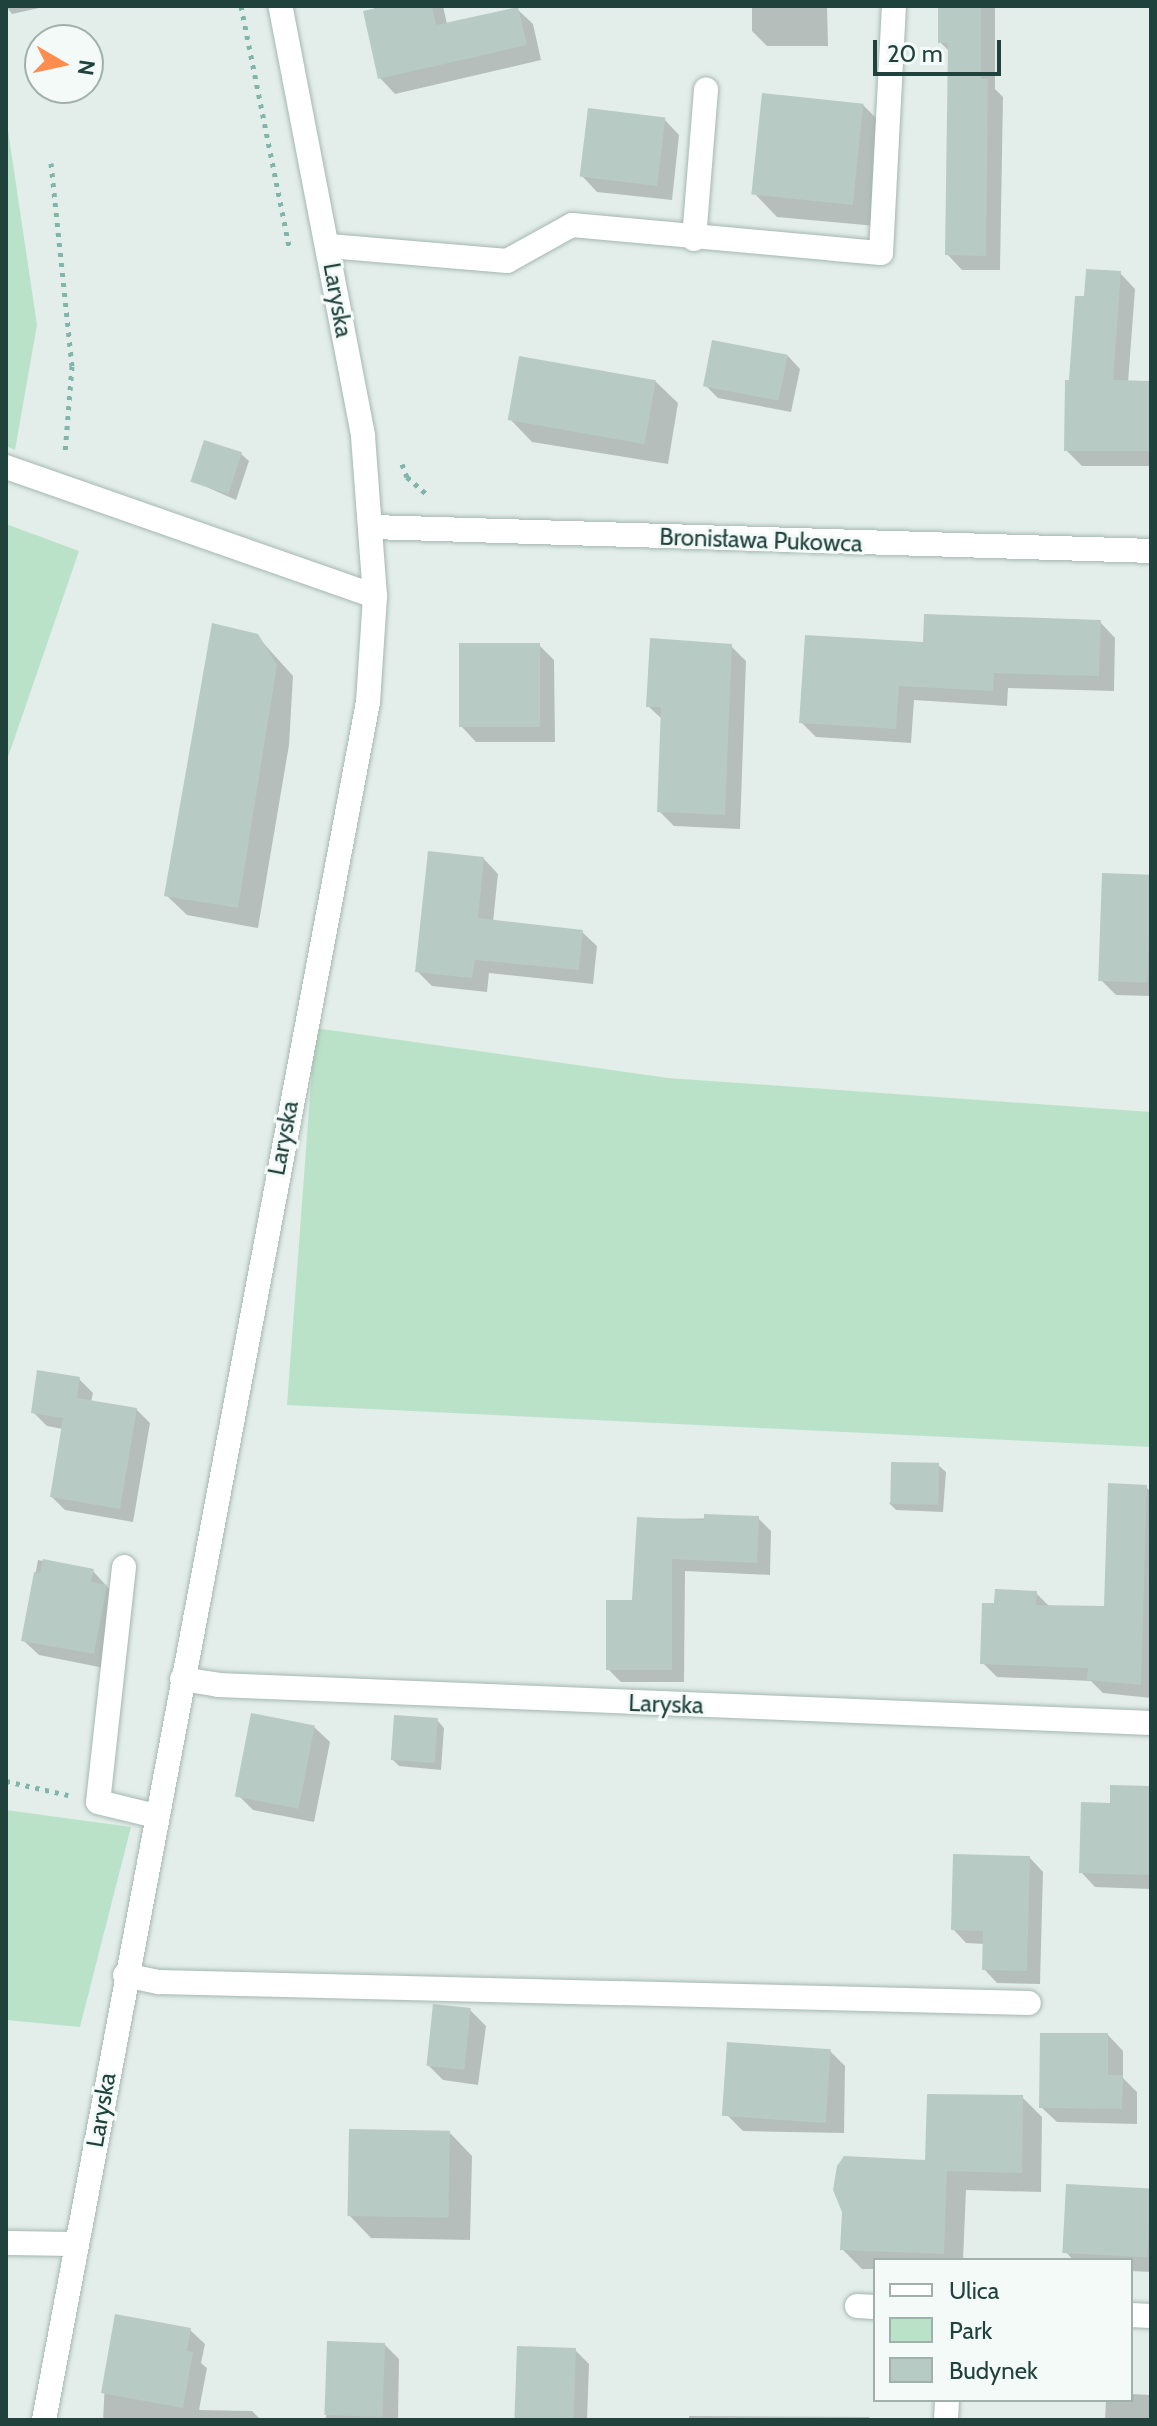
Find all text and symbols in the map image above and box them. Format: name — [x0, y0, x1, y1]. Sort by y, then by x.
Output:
north arrow — [24, 24, 104, 104]
scale bar — [877, 24, 1005, 74]
text: 20 m — [887, 39, 943, 68]
text: N — [72, 58, 101, 77]
street label: Laryska — [317, 260, 359, 340]
street label: Bronisława Pukowca — [659, 522, 863, 558]
street label: Laryska — [262, 1098, 304, 1178]
street label: Laryska — [628, 1688, 704, 1720]
street label: Laryska — [80, 2070, 122, 2150]
legend — [873, 2258, 1133, 2402]
text: Ulica — [949, 2276, 999, 2305]
text: Park — [949, 2316, 992, 2345]
text: Budynek — [949, 2356, 1038, 2385]

